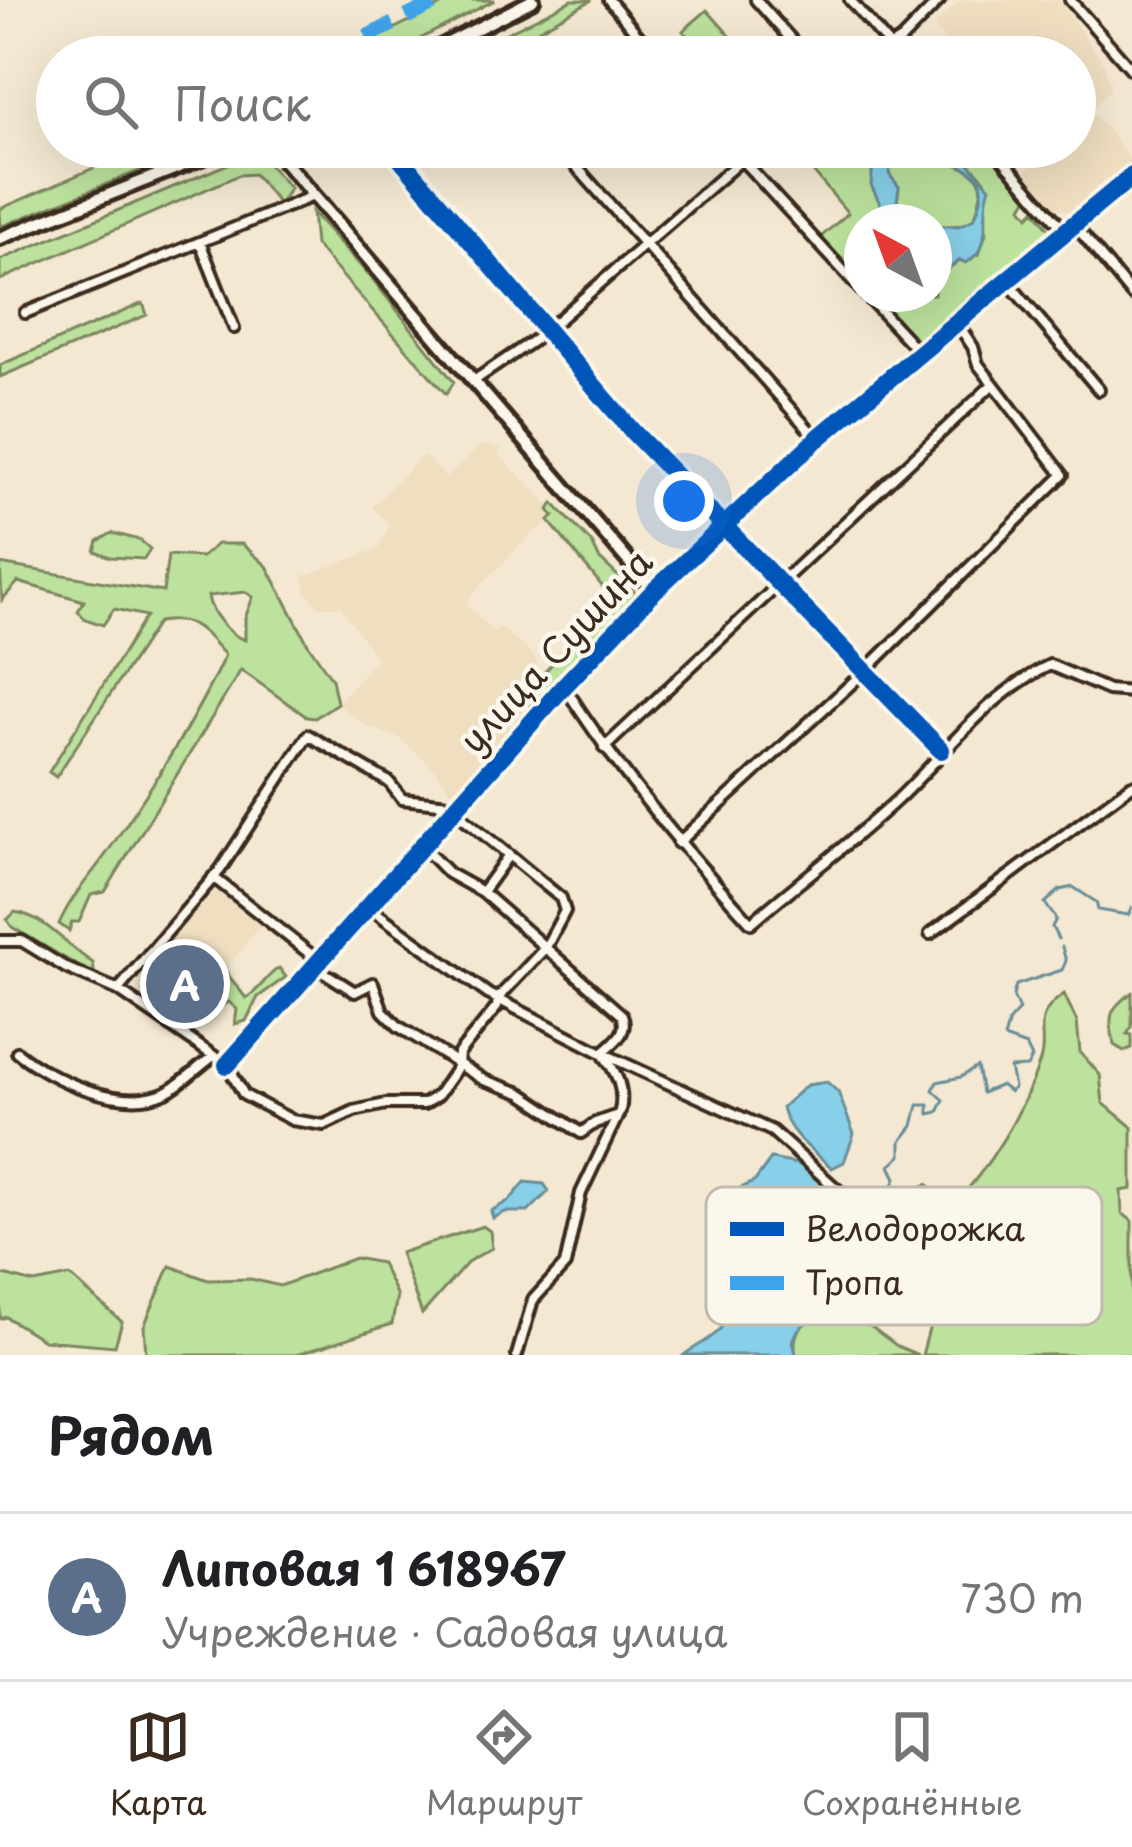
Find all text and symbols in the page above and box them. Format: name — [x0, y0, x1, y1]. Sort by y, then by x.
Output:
search box — [36, 36, 1096, 168]
text: Поиск — [174, 68, 311, 136]
icon: search — [78, 69, 144, 135]
north arrow — [844, 204, 952, 312]
your location — [654, 471, 714, 531]
street label: улица Сушина — [445, 535, 664, 764]
pin: A — [146, 939, 224, 1029]
legend — [706, 1187, 1102, 1325]
text: Велодорожка — [805, 1202, 1025, 1252]
text: Тропа — [805, 1256, 904, 1306]
text: Рядом — [48, 1395, 214, 1472]
text: Липовая 1 618967 — [162, 1533, 566, 1601]
text: A — [72, 1567, 102, 1626]
text: 730 m — [961, 1567, 1084, 1626]
text: Учреждение · Садовая улица — [162, 1601, 727, 1660]
tab: Карта — [110, 1704, 207, 1826]
tab: Маршрут — [426, 1704, 582, 1826]
tab: Сохранённые — [802, 1704, 1022, 1826]

